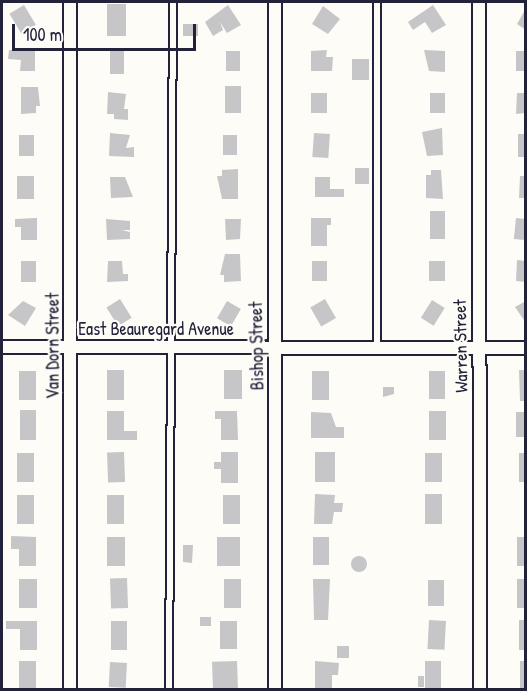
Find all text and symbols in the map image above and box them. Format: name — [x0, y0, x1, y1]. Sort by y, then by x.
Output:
scale bar — [15, 12, 200, 50]
text: 100 m — [23, 22, 62, 47]
street label: Van Dorn Street — [42, 293, 64, 399]
street label: Warren Street — [449, 299, 473, 393]
street label: Bishop Street — [245, 301, 269, 391]
street label: East Beauregard Avenue — [78, 318, 234, 340]

